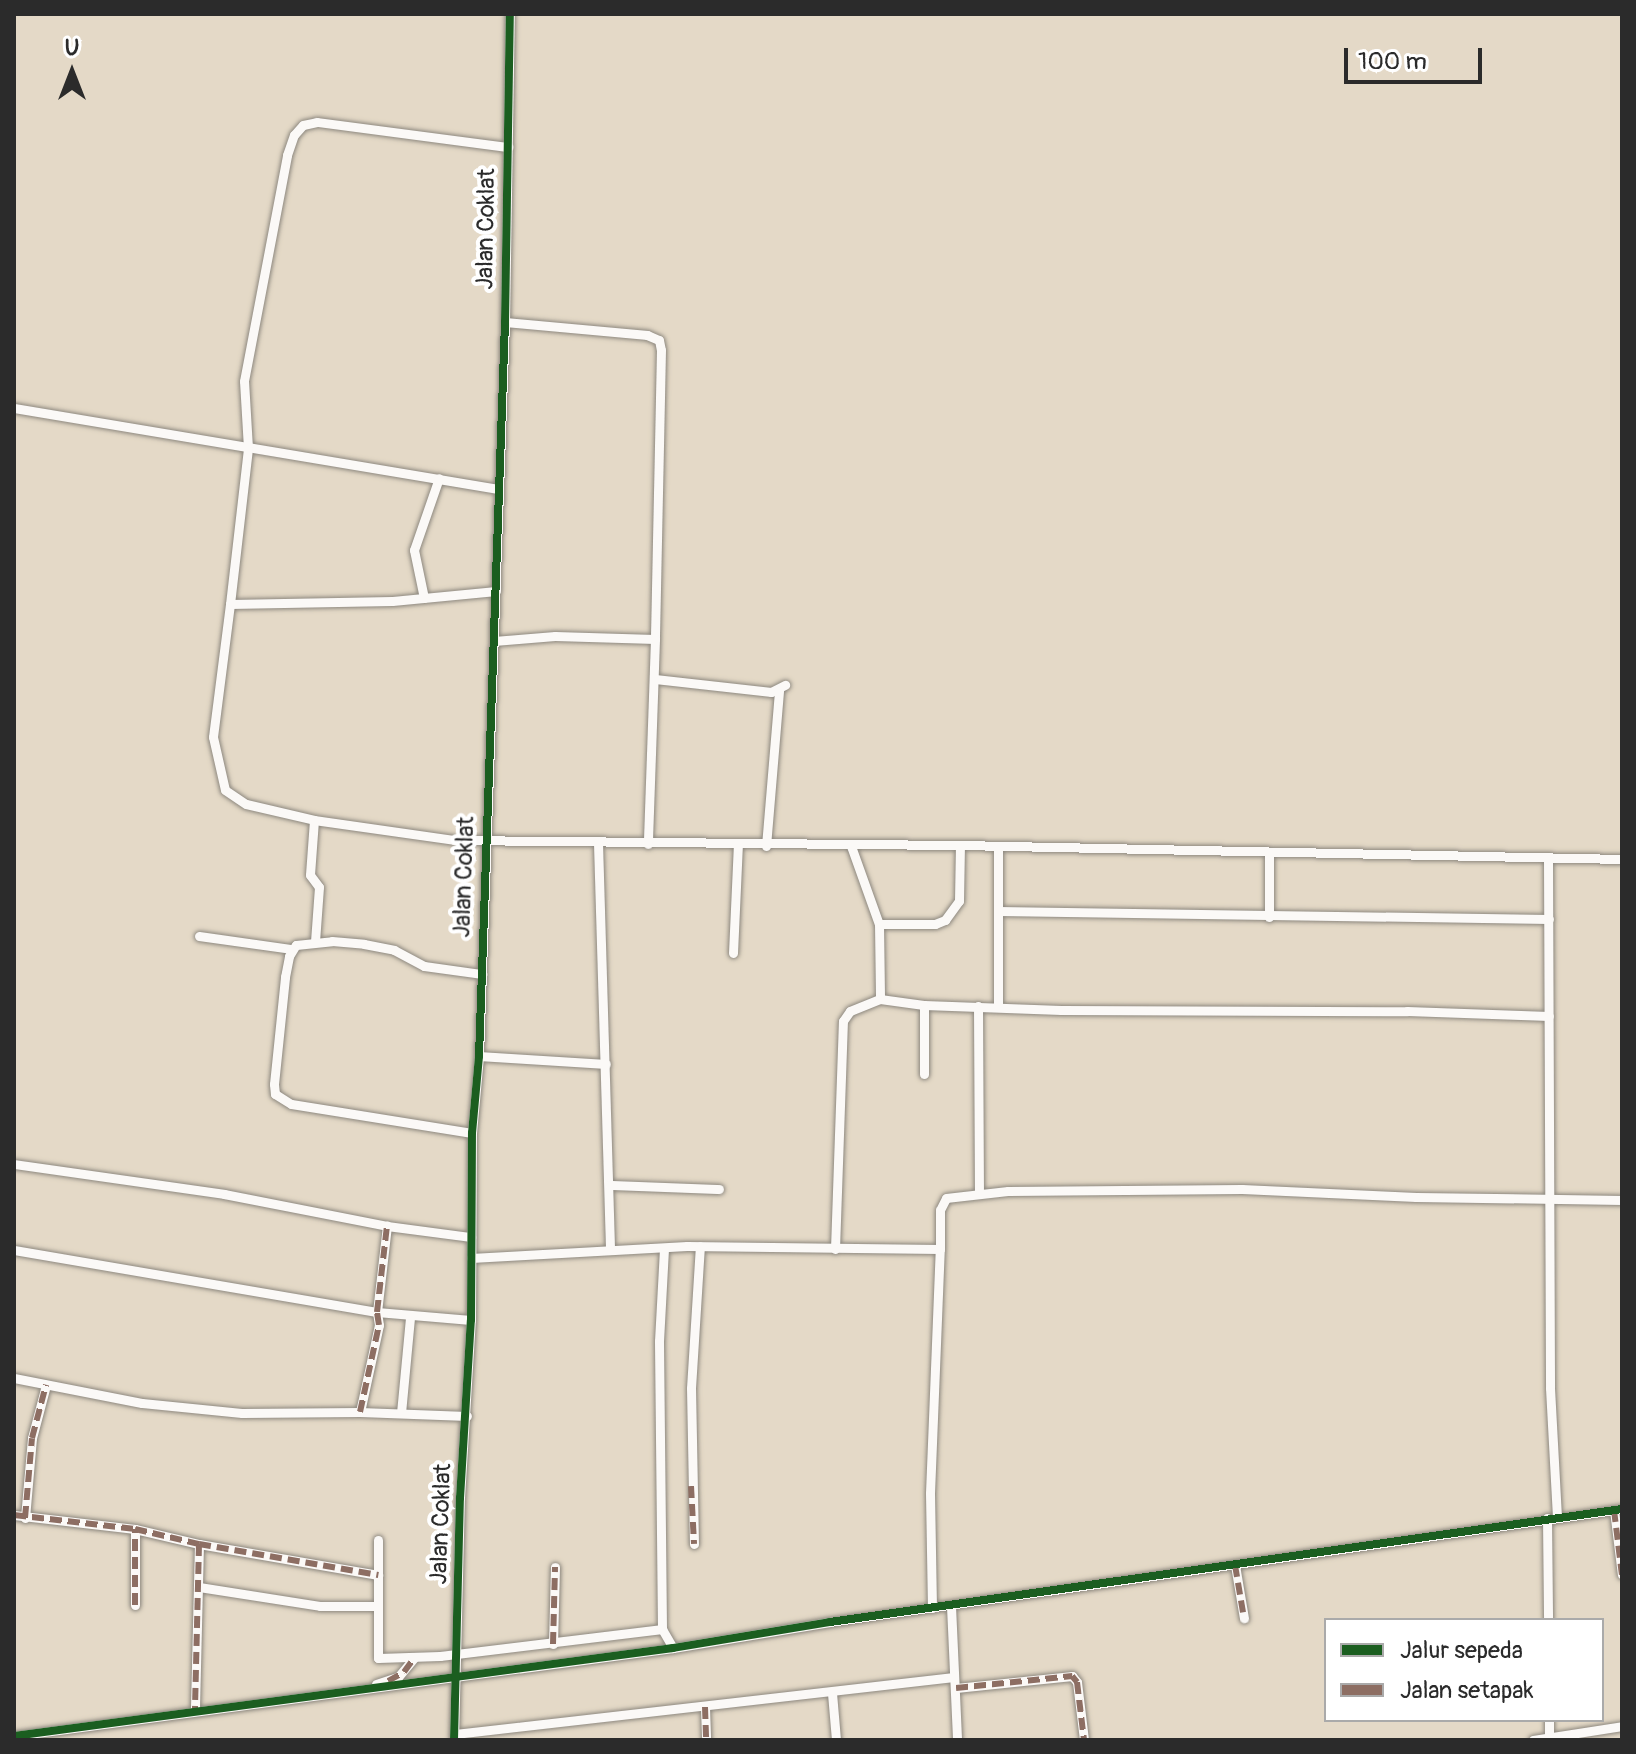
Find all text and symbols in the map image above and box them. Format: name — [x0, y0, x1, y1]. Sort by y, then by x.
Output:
north arrow — [32, 32, 112, 112]
scale bar — [1348, 32, 1486, 82]
text: U — [65, 34, 79, 62]
text: 100 m — [1358, 47, 1427, 76]
street label: Jalan Coklat — [471, 168, 501, 290]
street label: Jalan Coklat — [447, 816, 481, 938]
street label: Jalan Coklat — [424, 1463, 458, 1585]
legend — [1324, 1618, 1604, 1722]
text: Jalur sepeda — [1400, 1636, 1523, 1665]
text: Jalan setapak — [1400, 1676, 1534, 1705]

